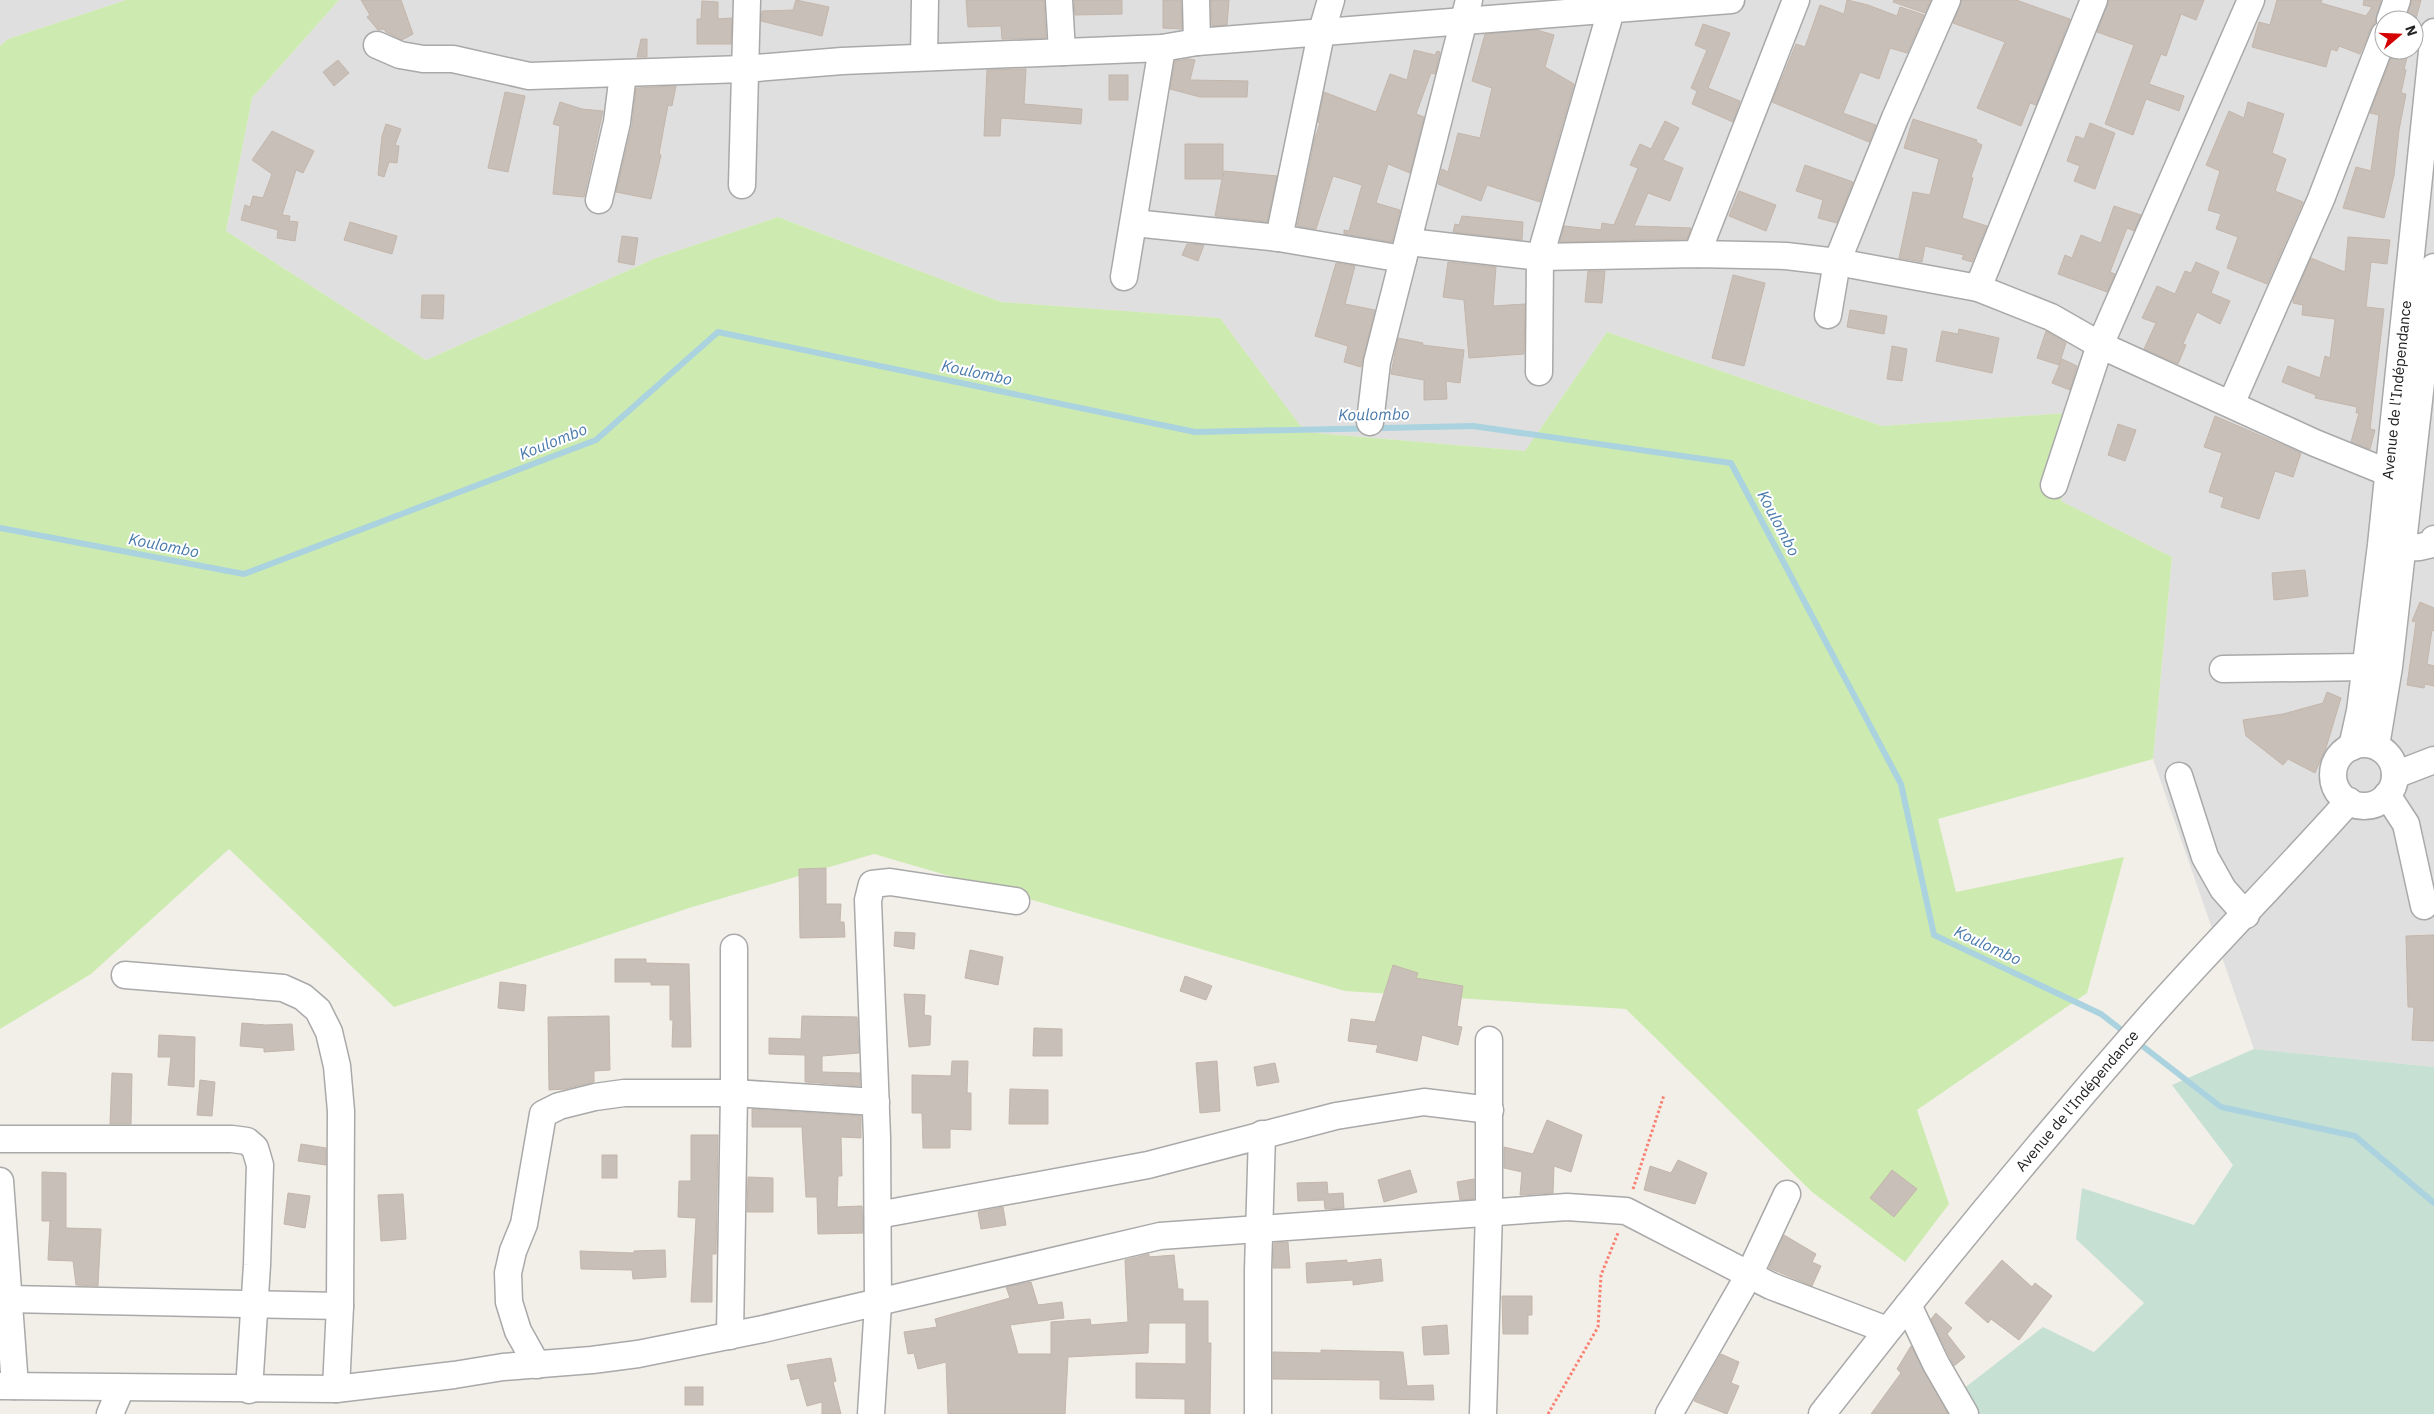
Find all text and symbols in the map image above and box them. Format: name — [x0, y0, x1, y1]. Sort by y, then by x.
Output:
north arrow — [2374, 10, 2424, 60]
text: N — [2401, 23, 2421, 38]
street label: Avenue de l'Indépendance — [2378, 300, 2415, 480]
water label: Koulombo — [940, 355, 1014, 389]
water label: Koulombo — [1338, 403, 1410, 425]
water label: Koulombo — [516, 418, 590, 464]
water label: Koulombo — [1753, 487, 1805, 559]
water label: Koulombo — [127, 528, 201, 562]
water label: Koulombo — [1951, 921, 2025, 969]
street label: Avenue de l'Indépendance — [2011, 1026, 2143, 1175]

